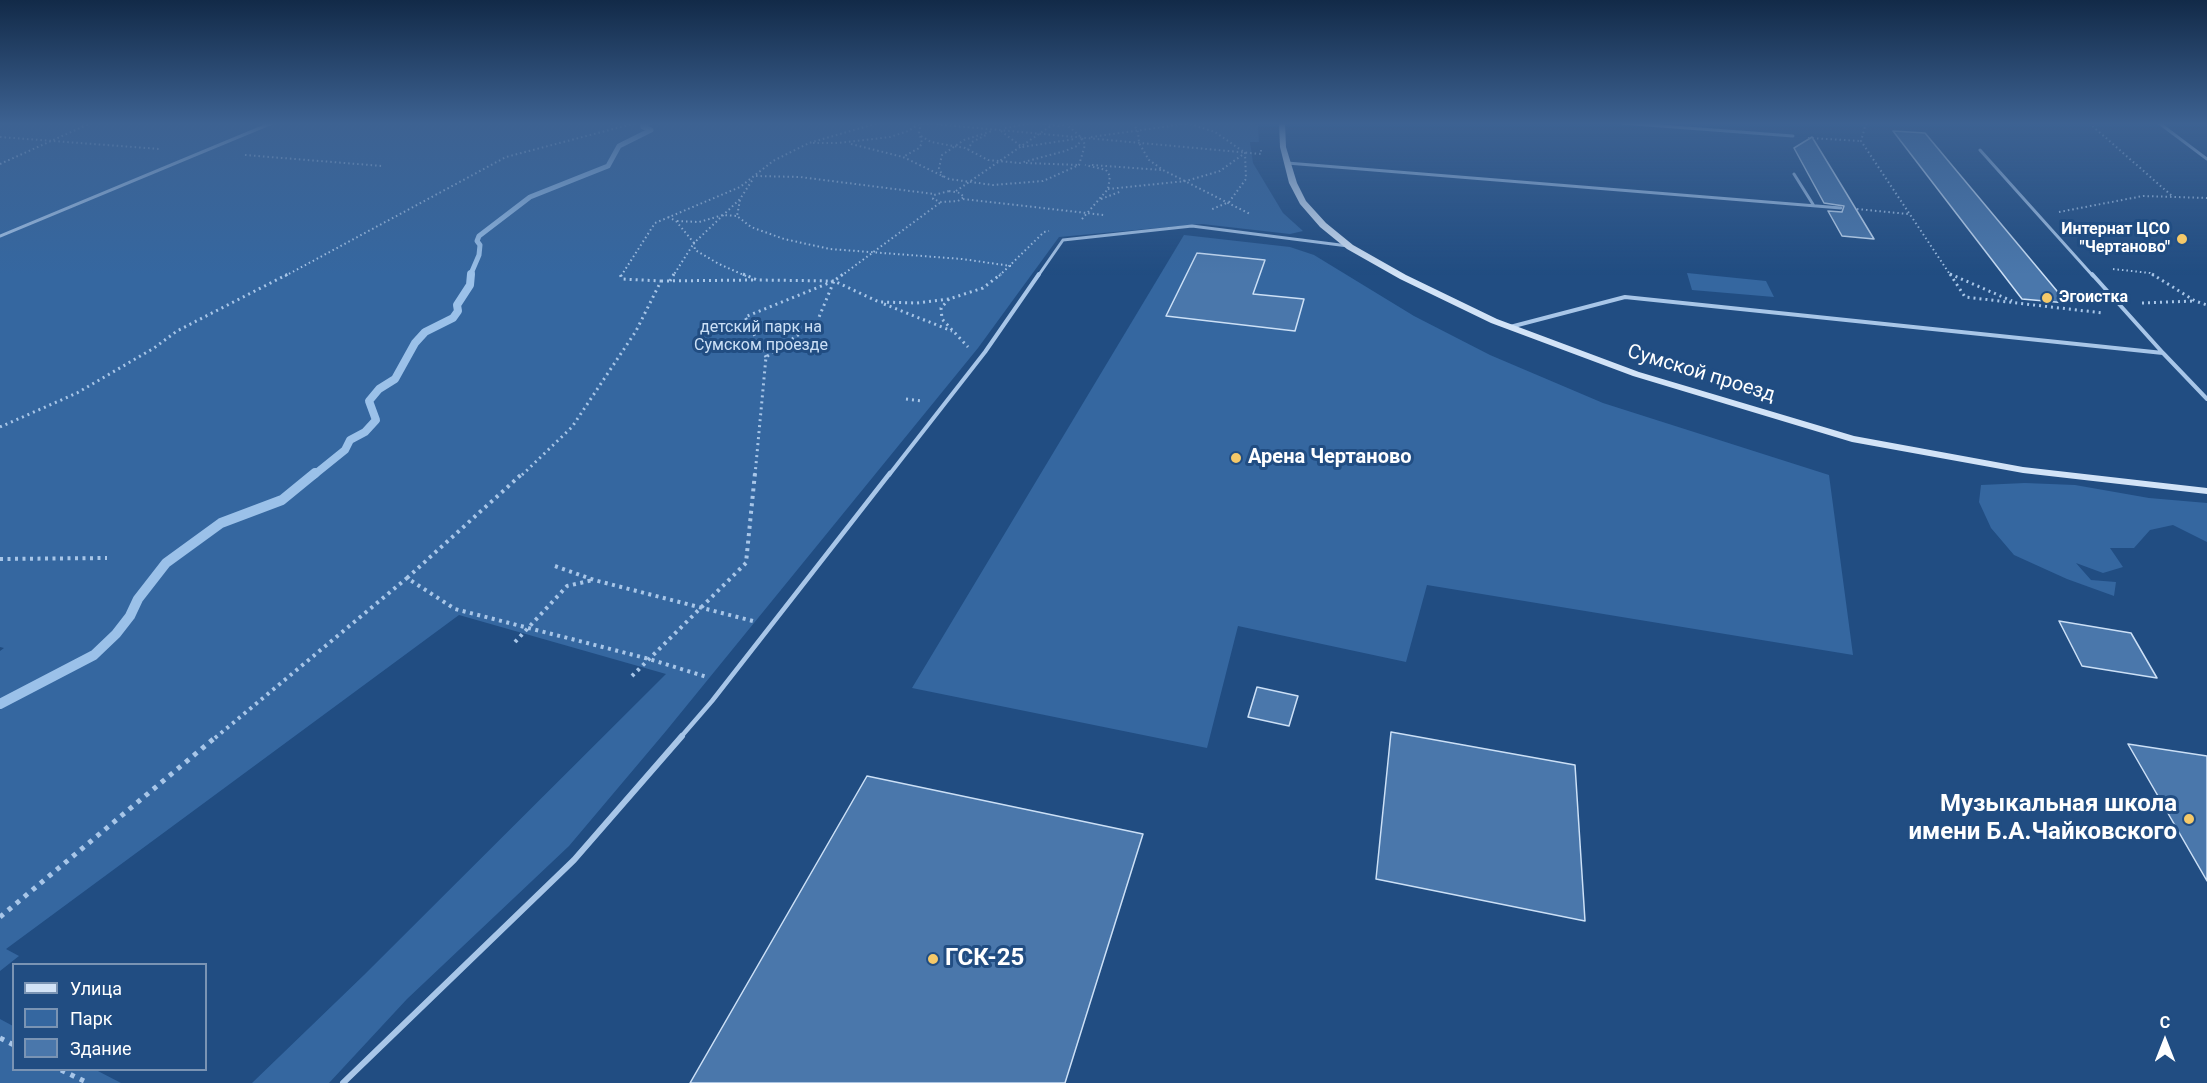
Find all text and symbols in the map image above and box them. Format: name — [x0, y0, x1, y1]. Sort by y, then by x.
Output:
place label: Интернат ЦСО "Чертаново" — [2061, 220, 2170, 258]
marker: Интернат ЦСО "Чертаново" — [2175, 232, 2189, 246]
place label: Эгоистка — [2059, 288, 2128, 308]
marker: Эгоистка — [2040, 291, 2054, 305]
park label: детский парк на Сумском проезде — [694, 318, 828, 356]
street label: Сумской проезд — [1624, 340, 1778, 408]
place label: Арена Чертаново — [1248, 446, 1412, 470]
marker: Арена Чертаново — [1229, 451, 1243, 465]
place label: Музыкальная школа имени Б.А.Чайковского — [1908, 791, 2177, 847]
marker: Музыкальная школа имени Б.А.Чайковского — [2182, 812, 2196, 826]
place label: ГСК-25 — [945, 945, 1024, 973]
marker: ГСК-25 — [926, 952, 940, 966]
legend — [12, 963, 207, 1071]
text: Улица — [70, 978, 122, 999]
text: Парк — [70, 1008, 112, 1029]
north arrow — [2135, 1011, 2195, 1071]
text: С — [2160, 1013, 2170, 1032]
text: Здание — [70, 1038, 132, 1059]

